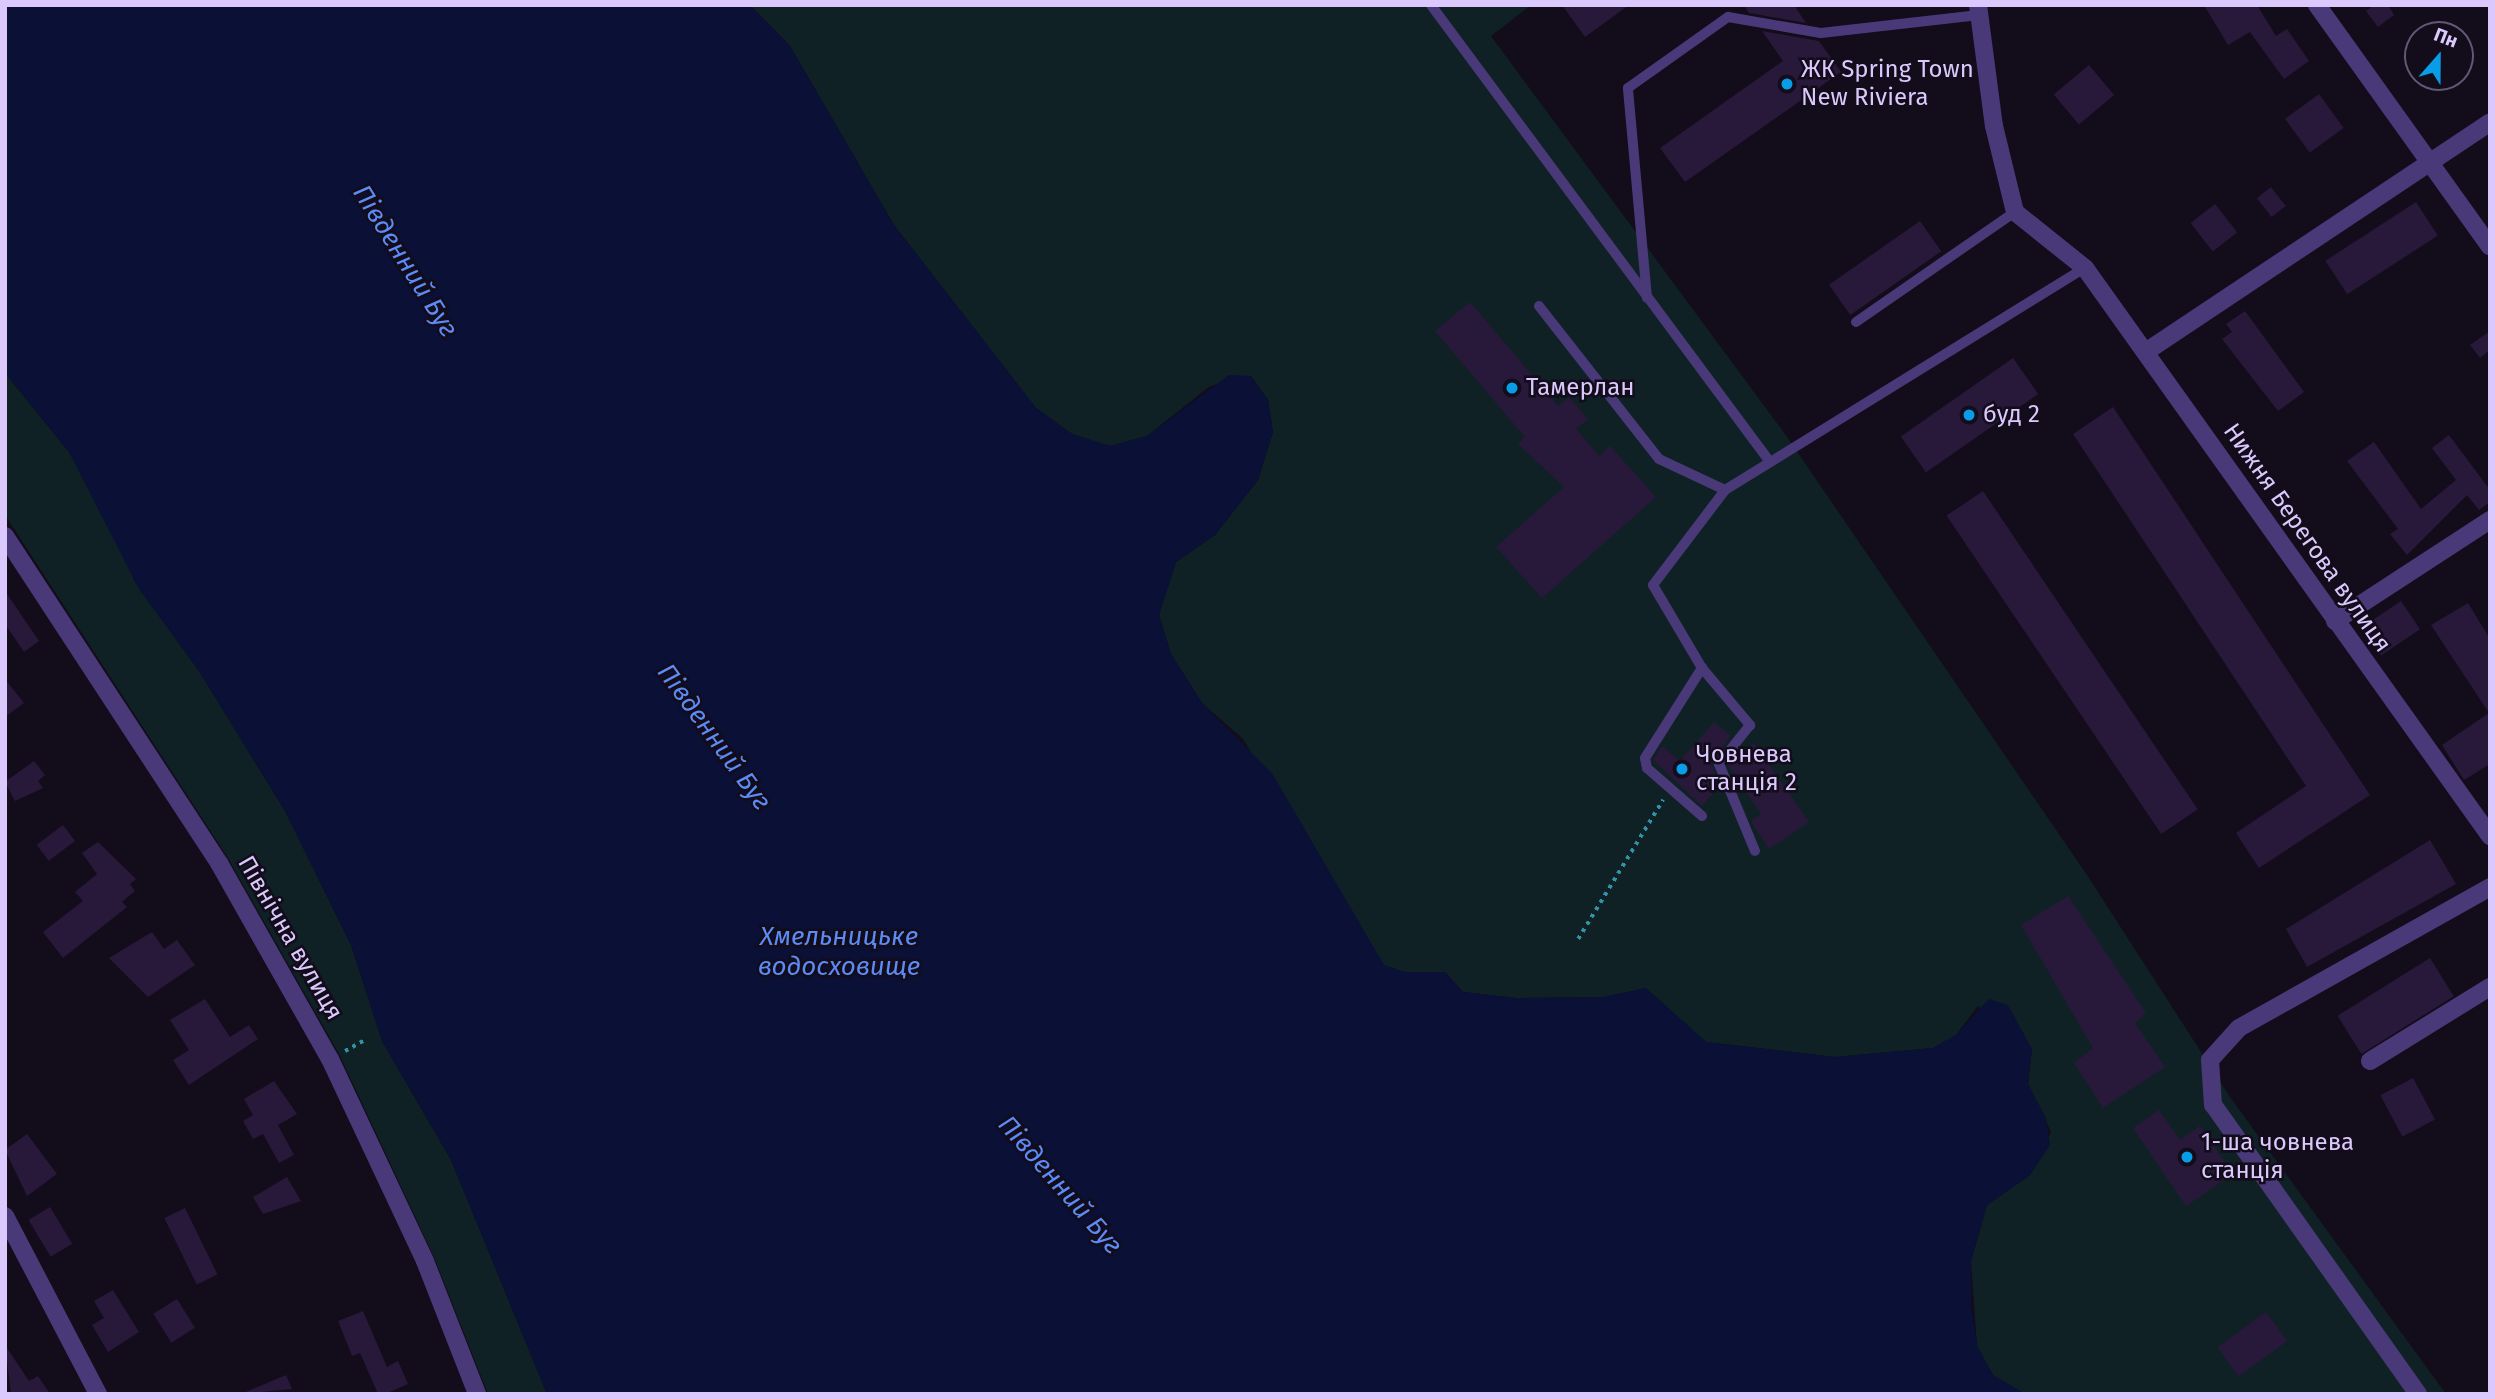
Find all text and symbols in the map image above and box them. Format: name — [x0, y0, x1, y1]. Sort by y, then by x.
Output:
north arrow — [2404, 21, 2474, 91]
text: Пн — [2431, 23, 2461, 53]
place label: ЖК Spring Town New Riviera — [1801, 56, 1974, 112]
marker: ЖК Spring Town New Riviera — [1779, 76, 1795, 92]
water label: Південний Буг — [346, 179, 464, 343]
place label: Тамерлан — [1526, 374, 1635, 402]
marker: Тамерлан — [1504, 380, 1520, 396]
place label: буд 2 — [1983, 401, 2040, 429]
marker: буд 2 — [1961, 407, 1977, 423]
street label: Нижня Берегова вулиця — [2217, 418, 2397, 658]
water label: Південний Буг — [650, 658, 778, 816]
place label: Човнева станція 2 — [1696, 741, 1797, 797]
marker: Човнева станція 2 — [1674, 761, 1690, 777]
street label: Північна вулиця — [231, 851, 349, 1025]
water label: Хмельницьке водосховище — [758, 921, 920, 982]
water label: Південний Буг — [991, 1109, 1129, 1261]
place label: 1-ша човнева станція — [2201, 1129, 2354, 1185]
marker: 1-ша човнева станція — [2179, 1149, 2195, 1165]

